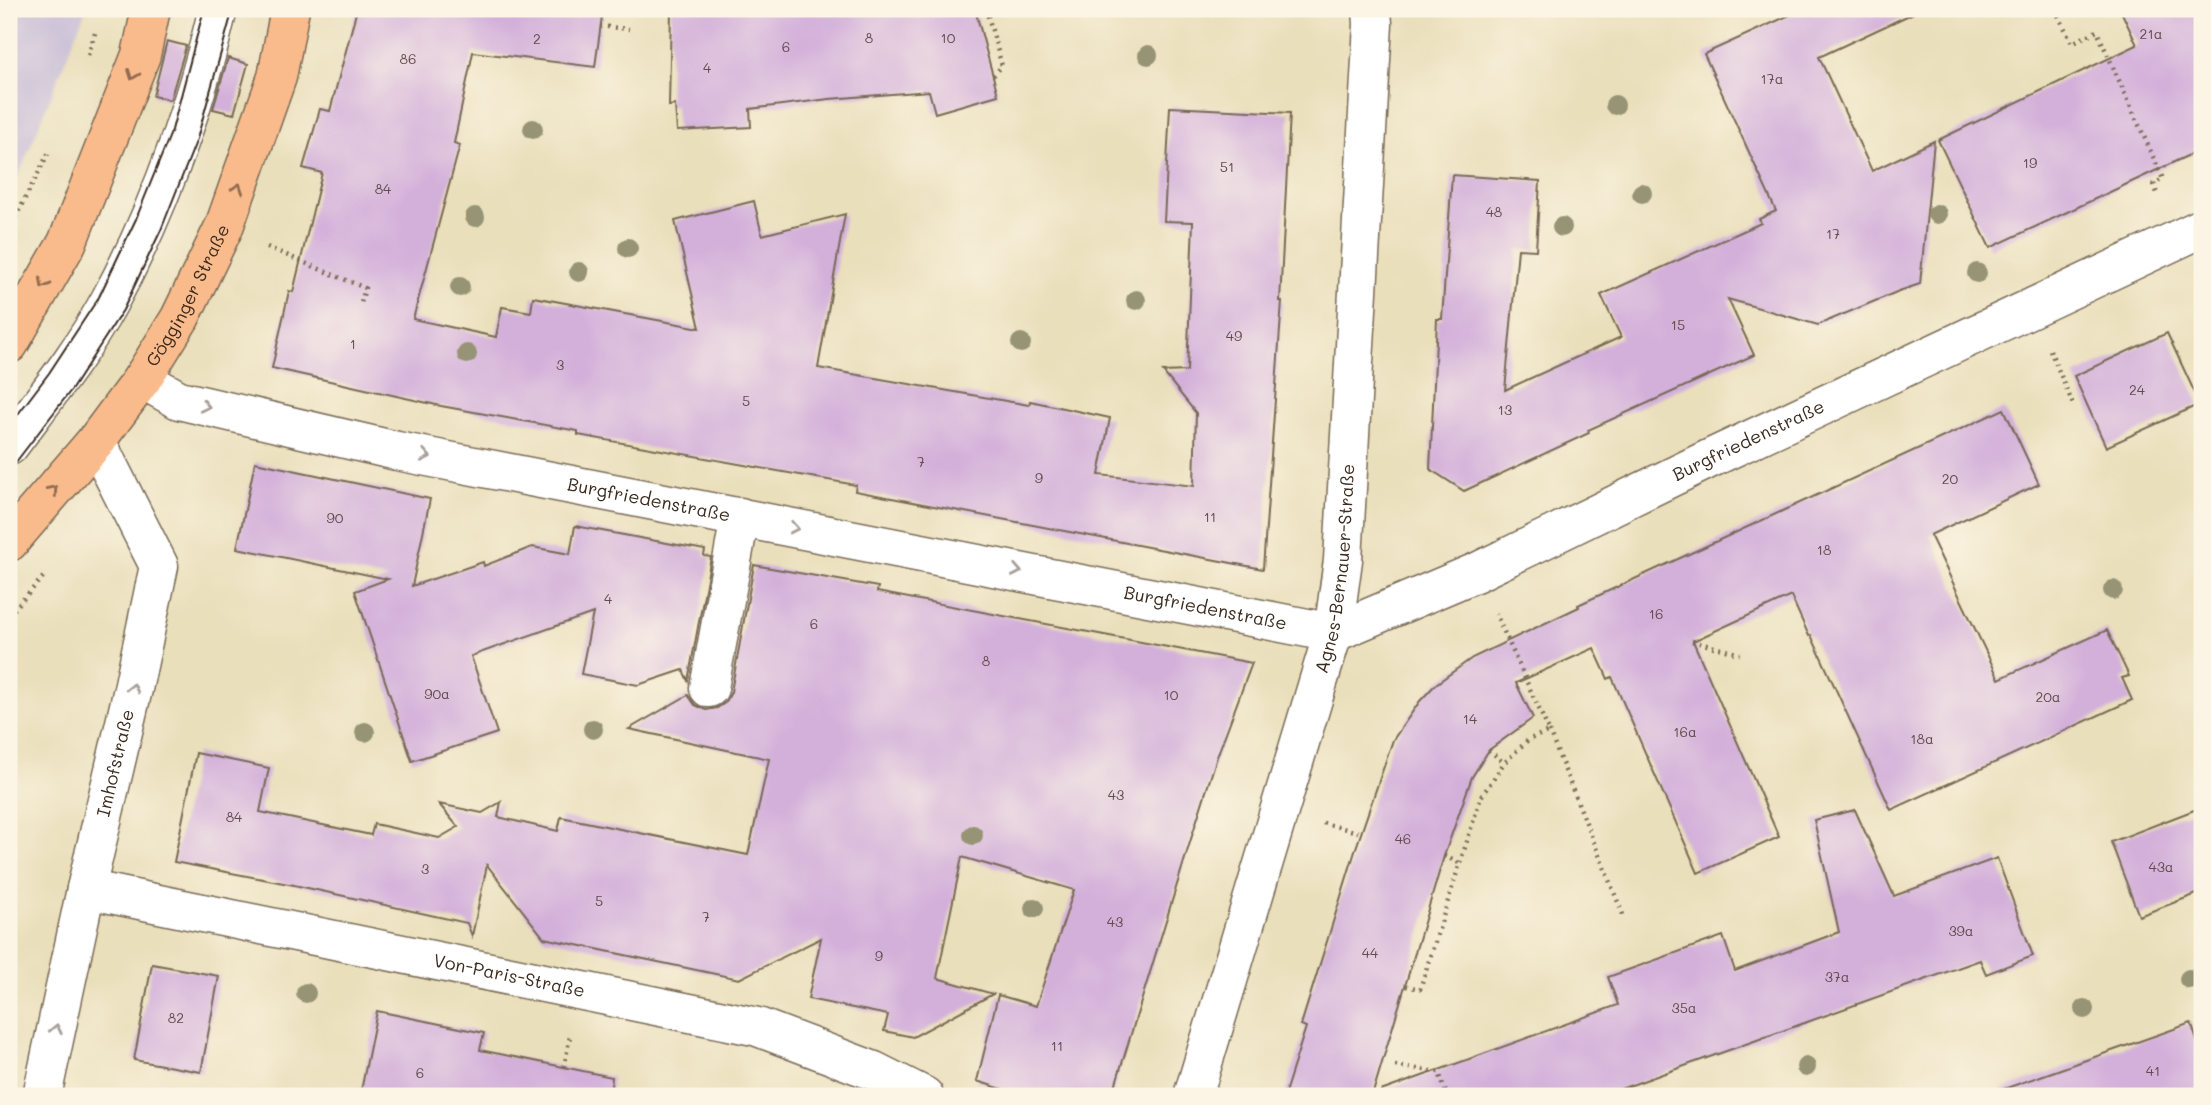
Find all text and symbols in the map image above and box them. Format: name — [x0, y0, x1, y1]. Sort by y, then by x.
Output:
house number: 21a — [2140, 24, 2162, 43]
house number: 8 — [865, 28, 873, 47]
house number: 10 — [941, 28, 956, 47]
house number: 2 — [533, 29, 541, 48]
house number: 6 — [782, 37, 790, 56]
house number: 86 — [400, 49, 416, 68]
house number: 4 — [703, 58, 712, 77]
one-way arrow — [128, 68, 142, 80]
house number: 17a — [1761, 69, 1783, 88]
house number: 19 — [2023, 153, 2037, 172]
house number: 51 — [1220, 157, 1234, 176]
house number: 84 — [375, 179, 392, 198]
one-way arrow — [230, 182, 244, 194]
house number: 48 — [1486, 202, 1502, 221]
street label: Gögginger Straße — [140, 220, 235, 371]
house number: 17 — [1826, 224, 1840, 243]
one-way arrow — [39, 276, 52, 289]
house number: 15 — [1671, 315, 1685, 334]
house number: 49 — [1226, 326, 1242, 345]
house number: 1 — [350, 334, 356, 353]
house number: 3 — [556, 355, 564, 374]
house number: 24 — [2129, 380, 2146, 399]
house number: 5 — [742, 391, 750, 410]
street label: Burgfriedenstraße — [1668, 394, 1828, 486]
one-way arrow — [198, 397, 210, 412]
house number: 13 — [1498, 400, 1512, 419]
one-way arrow — [420, 448, 432, 463]
house number: 7 — [917, 452, 925, 471]
street label: Agnes-Bernauer-Straße — [1309, 463, 1359, 676]
house number: 9 — [1035, 468, 1043, 487]
house number: 20 — [1942, 469, 1959, 488]
street label: Burgfriedenstraße — [566, 471, 732, 527]
one-way arrow — [45, 486, 57, 499]
house number: 11 — [1204, 507, 1216, 526]
house number: 90 — [327, 508, 344, 527]
one-way arrow — [788, 520, 800, 535]
house number: 18 — [1817, 540, 1831, 559]
one-way arrow — [1011, 563, 1023, 578]
street label: Burgfriedenstraße — [1122, 580, 1289, 635]
house number: 4 — [604, 589, 613, 608]
house number: 16 — [1649, 604, 1663, 623]
house number: 6 — [810, 614, 818, 633]
house number: 8 — [982, 651, 990, 670]
one-way arrow — [125, 682, 139, 694]
house number: 90a — [424, 684, 450, 703]
house number: 10 — [1164, 685, 1179, 704]
house number: 20a — [2035, 687, 2061, 706]
street label: Imhofstraße — [90, 707, 139, 819]
house number: 14 — [1463, 709, 1478, 728]
house number: 16a — [1673, 722, 1697, 741]
house number: 18a — [1910, 729, 1934, 748]
house number: 43 — [1108, 785, 1124, 804]
house number: 84 — [226, 807, 243, 826]
house number: 46 — [1395, 829, 1411, 848]
house number: 43a — [2148, 857, 2174, 876]
house number: 3 — [421, 859, 429, 878]
house number: 5 — [595, 891, 603, 910]
house number: 7 — [702, 907, 710, 926]
house number: 43 — [1107, 912, 1123, 931]
house number: 39a — [1948, 921, 1974, 940]
house number: 44 — [1362, 943, 1379, 962]
house number: 9 — [875, 946, 883, 965]
street label: Von-Paris-Straße — [432, 948, 587, 1002]
house number: 37a — [1825, 967, 1849, 986]
house number: 35a — [1671, 998, 1697, 1017]
house number: 82 — [168, 1008, 184, 1027]
one-way arrow — [47, 1024, 62, 1036]
house number: 11 — [1051, 1036, 1063, 1055]
house number: 41 — [2146, 1061, 2160, 1080]
house number: 6 — [416, 1063, 424, 1082]

